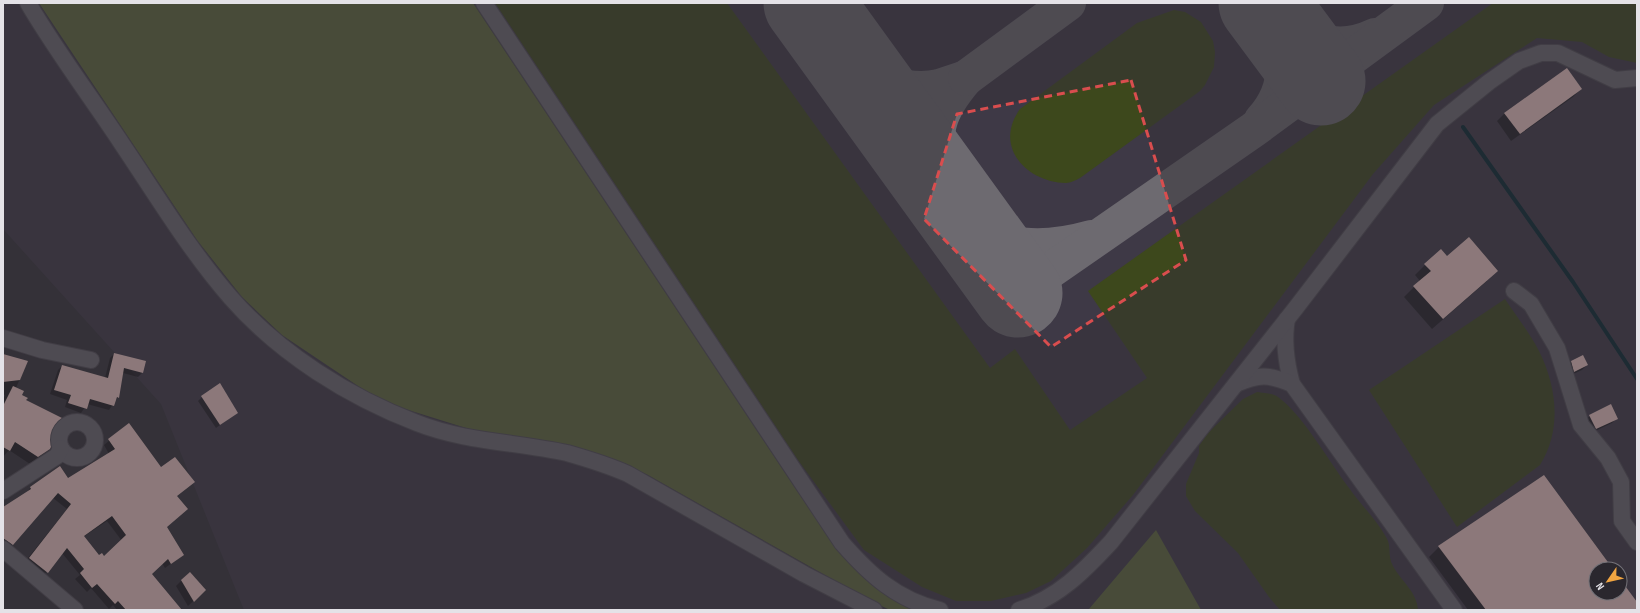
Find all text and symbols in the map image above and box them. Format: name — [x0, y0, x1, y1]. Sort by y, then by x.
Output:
north arrow — [1588, 561, 1628, 601]
text: N — [1593, 580, 1607, 592]

